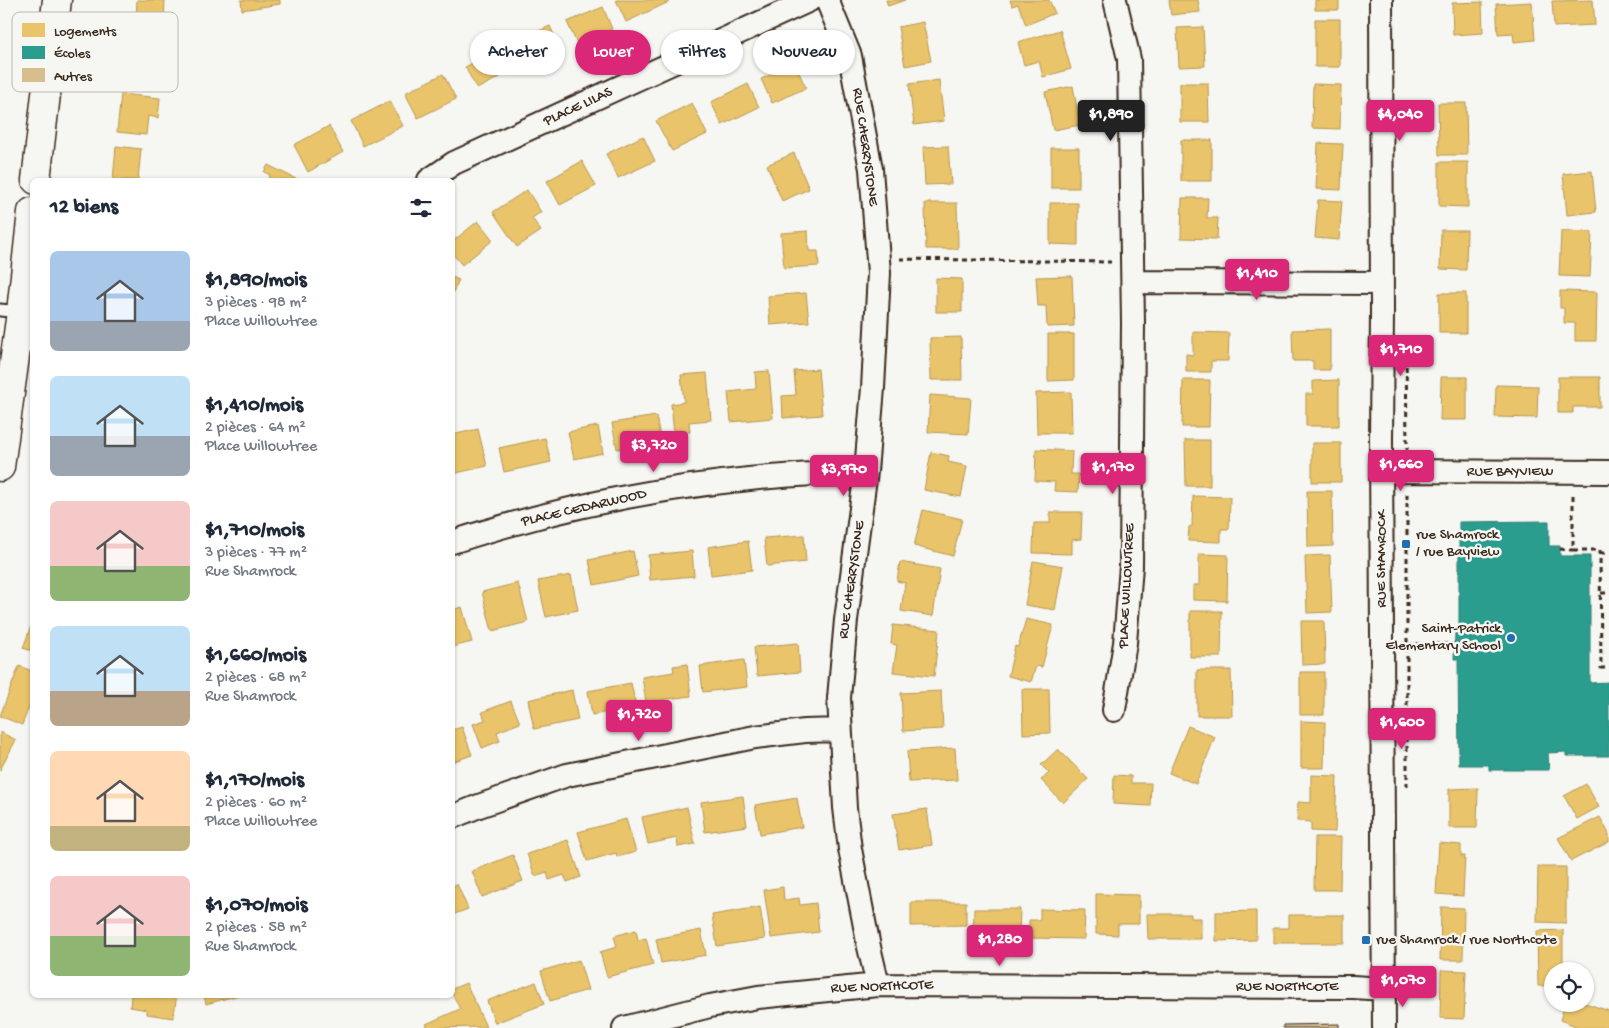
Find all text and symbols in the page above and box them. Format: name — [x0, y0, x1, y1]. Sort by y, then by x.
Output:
legend — [12, 12, 178, 92]
text: Logements — [54, 24, 117, 41]
chip: Acheter — [470, 30, 565, 75]
chip: Louer — [575, 30, 651, 75]
chip: Filtres — [661, 30, 743, 75]
chip: Nouveau — [753, 30, 855, 75]
text: Écoles — [54, 46, 91, 63]
text: Autres — [54, 69, 93, 86]
street label: PLACE LILAS — [540, 83, 615, 131]
street label: RUE CHERRYSTONE — [848, 87, 882, 208]
pin: $1,890 — [1070, 100, 1152, 142]
pin: $4,040 — [1359, 100, 1441, 142]
text: $1,890 — [1089, 106, 1133, 125]
text: $4,040 — [1377, 106, 1423, 125]
icon: filters — [407, 194, 435, 222]
text: 12 biens — [50, 196, 118, 221]
pin: $1,410 — [1216, 258, 1298, 301]
text: $1,410 — [1236, 265, 1278, 284]
text: $1,890/mois — [205, 269, 307, 294]
icon: home — [90, 271, 150, 331]
text: 3 pièces · 98 m² — [205, 294, 307, 313]
text: Place Willowtree — [205, 313, 317, 332]
pin: $1,710 — [1360, 334, 1442, 377]
text: $1,710 — [1380, 341, 1422, 360]
text: $1,410/mois — [205, 394, 303, 419]
icon: home — [90, 396, 150, 456]
text: 2 pièces · 64 m² — [205, 419, 306, 438]
pin: $3,720 — [613, 430, 695, 473]
text: $3,720 — [631, 437, 677, 456]
text: Place Willowtree — [205, 438, 317, 457]
pin: $1,660 — [1360, 450, 1442, 492]
pin: $1,170 — [1072, 452, 1154, 495]
pin: $3,970 — [803, 454, 885, 497]
text: $1,660 — [1379, 456, 1423, 475]
text: $1,170 — [1092, 459, 1134, 478]
text: $3,970 — [821, 461, 867, 480]
street label: RUE BAYVIEW — [1467, 463, 1554, 481]
street label: PLACE CEDARWOOD — [519, 485, 649, 531]
street label: RUE SHAMROCK — [1373, 509, 1391, 608]
text: $1,710/mois — [205, 519, 304, 544]
street label: RUE CHERRYSTONE — [835, 519, 869, 640]
icon: home — [90, 521, 150, 581]
street label: PLACE WILLOWTREE — [1115, 522, 1139, 650]
place label: rue Shamrock / rue Bayview — [1416, 526, 1500, 561]
marker: rue Shamrock / rue Bayview — [1400, 538, 1412, 550]
text: 3 pièces · 77 m² — [205, 544, 307, 563]
text: Rue Shamrock — [205, 563, 296, 582]
place label: Saint-Patrick Elementary School — [1385, 620, 1502, 655]
marker: Saint-Patrick Elementary School — [1505, 632, 1517, 644]
text: $1,660/mois — [205, 644, 306, 669]
icon: home — [90, 646, 150, 706]
text: 2 pièces · 68 m² — [205, 669, 307, 688]
text: Rue Shamrock — [205, 688, 296, 707]
pin: $1,720 — [598, 700, 680, 742]
text: $1,720 — [617, 706, 661, 725]
pin: $1,600 — [1361, 708, 1443, 750]
text: $1,600 — [1380, 714, 1424, 733]
text: $1,170/mois — [205, 769, 304, 794]
icon: home — [90, 771, 150, 831]
text: 2 pièces · 60 m² — [205, 794, 307, 813]
text: Place Willowtree — [205, 813, 317, 832]
text: $1,070/mois — [205, 894, 307, 919]
icon: home — [90, 896, 150, 956]
text: 2 pièces · 58 m² — [205, 919, 307, 938]
pin: $1,280 — [959, 924, 1041, 967]
text: $1,280 — [978, 931, 1022, 950]
place label: rue Shamrock / rue Northcote — [1376, 931, 1557, 949]
marker: rue Shamrock / rue Northcote — [1360, 934, 1372, 946]
text: Rue Shamrock — [205, 938, 296, 957]
map controls — [1544, 962, 1594, 1012]
button: locate — [1544, 962, 1594, 1012]
pin: $1,070 — [1362, 966, 1444, 1008]
text: $1,070 — [1380, 972, 1426, 991]
street label: RUE NORTHCOTE — [830, 976, 934, 998]
street label: RUE NORTHCOTE — [1236, 978, 1339, 996]

